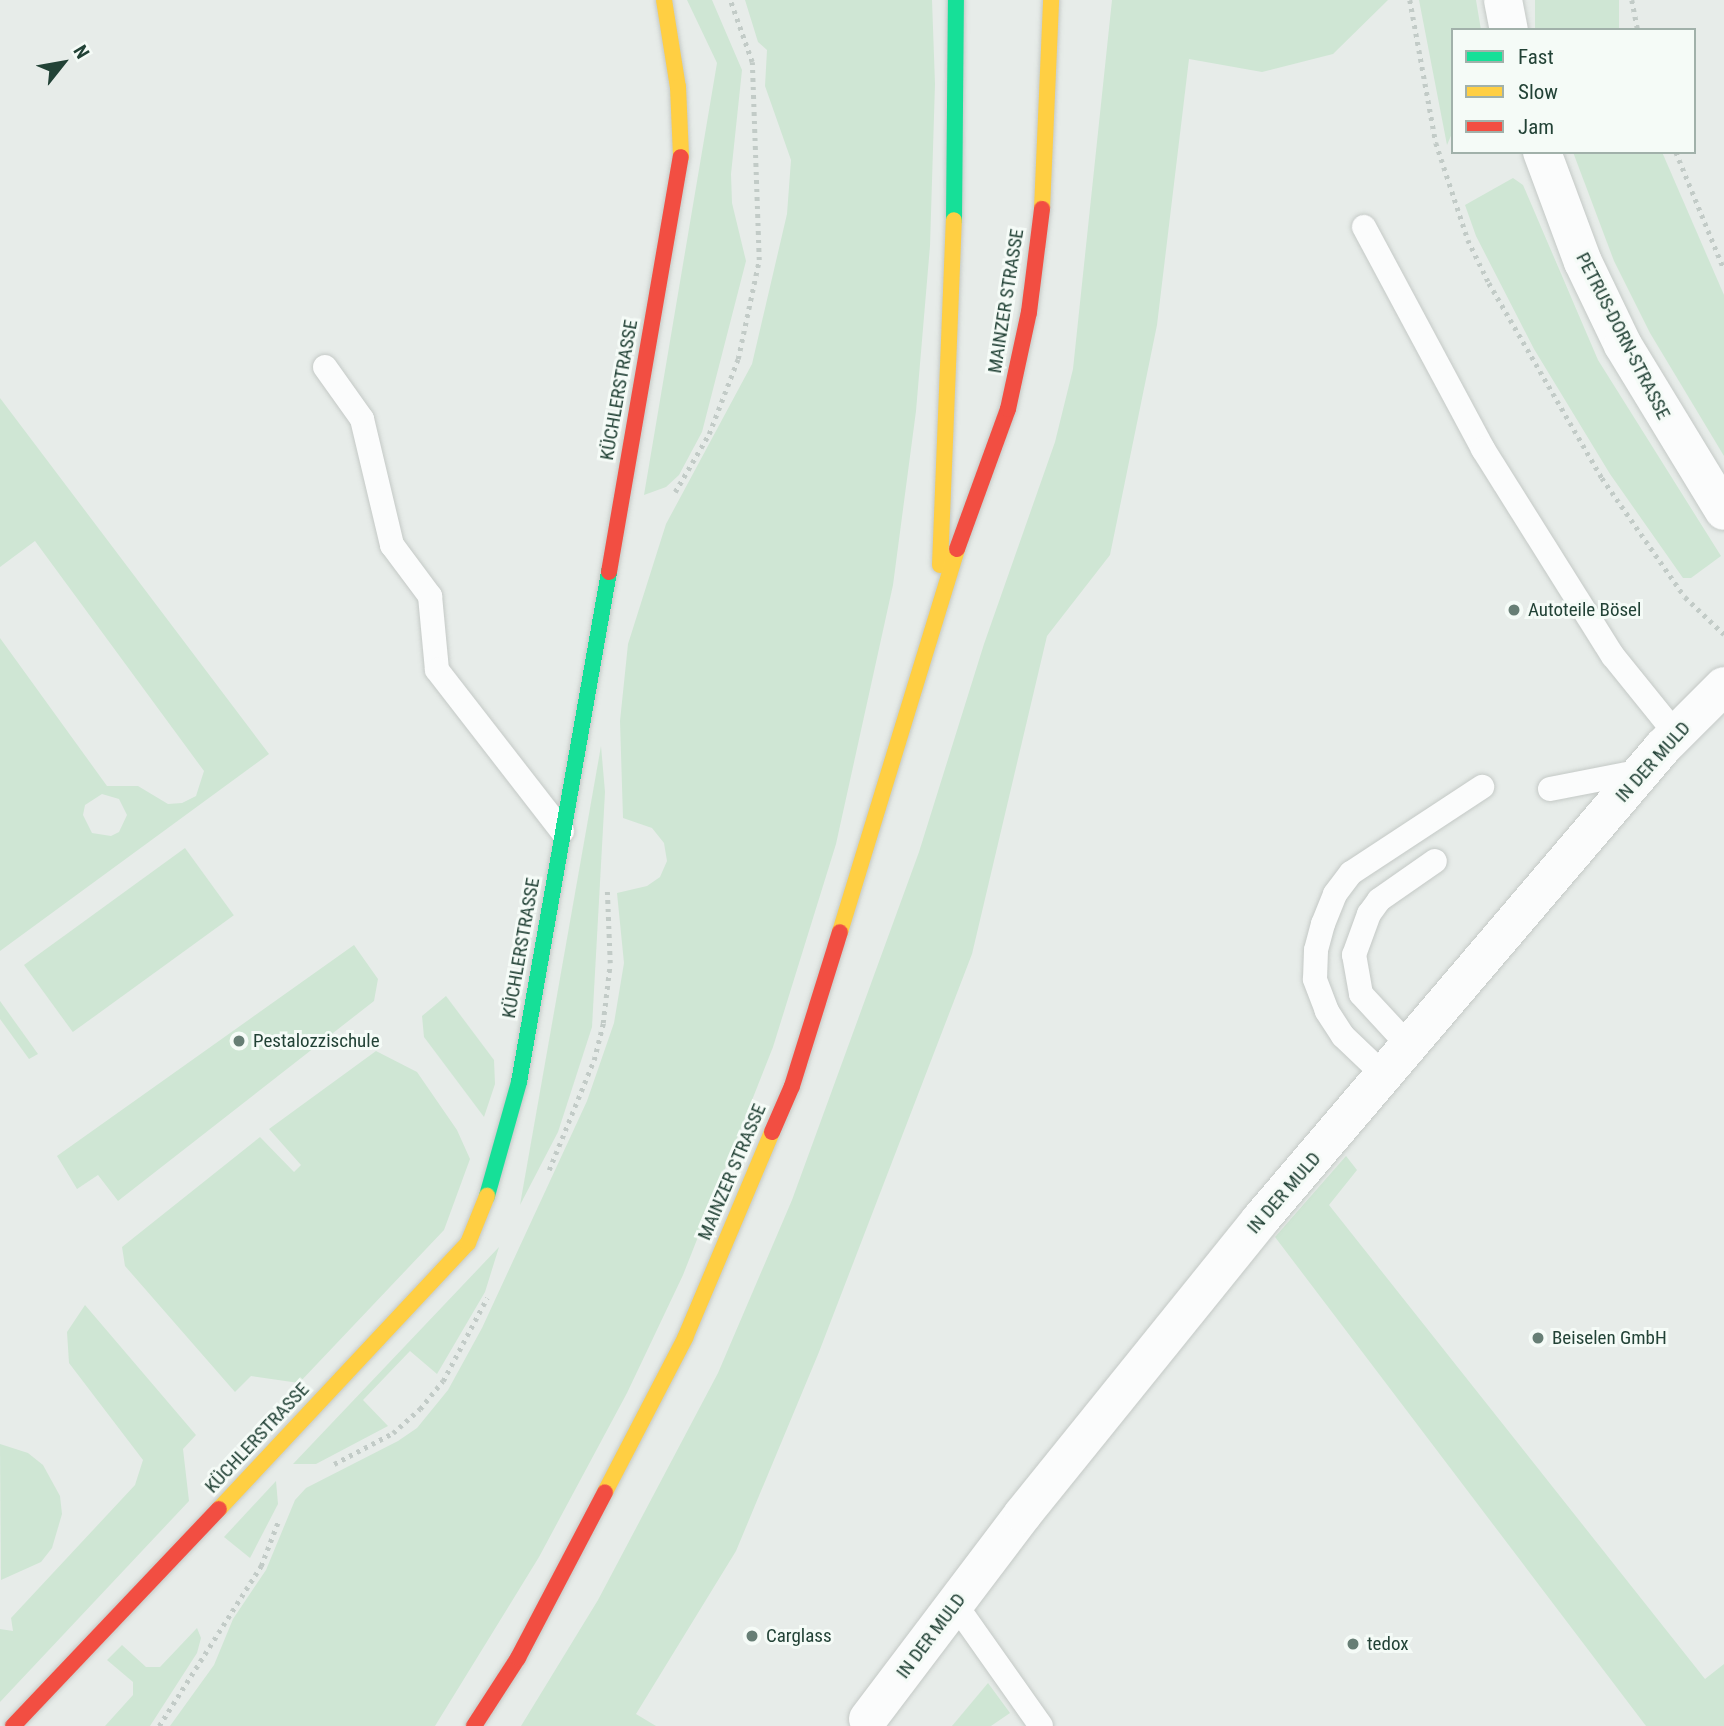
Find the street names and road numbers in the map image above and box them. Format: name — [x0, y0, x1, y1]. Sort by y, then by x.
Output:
street label: MAINZER STRASSE — [983, 227, 1029, 375]
street label: PETRUS-DORN-STRASSE — [1571, 249, 1675, 423]
street label: KÜCHLERSTRASSE — [595, 318, 643, 462]
street label: IN DER MULD — [1611, 717, 1695, 807]
street label: KÜCHLERSTRASSE — [497, 876, 545, 1020]
street label: MAINZER STRASSE — [693, 1100, 771, 1244]
street label: IN DER MULD — [1242, 1148, 1326, 1238]
street label: KÜCHLERSTRASSE — [200, 1378, 314, 1498]
street label: IN DER MULD — [892, 1589, 970, 1683]

